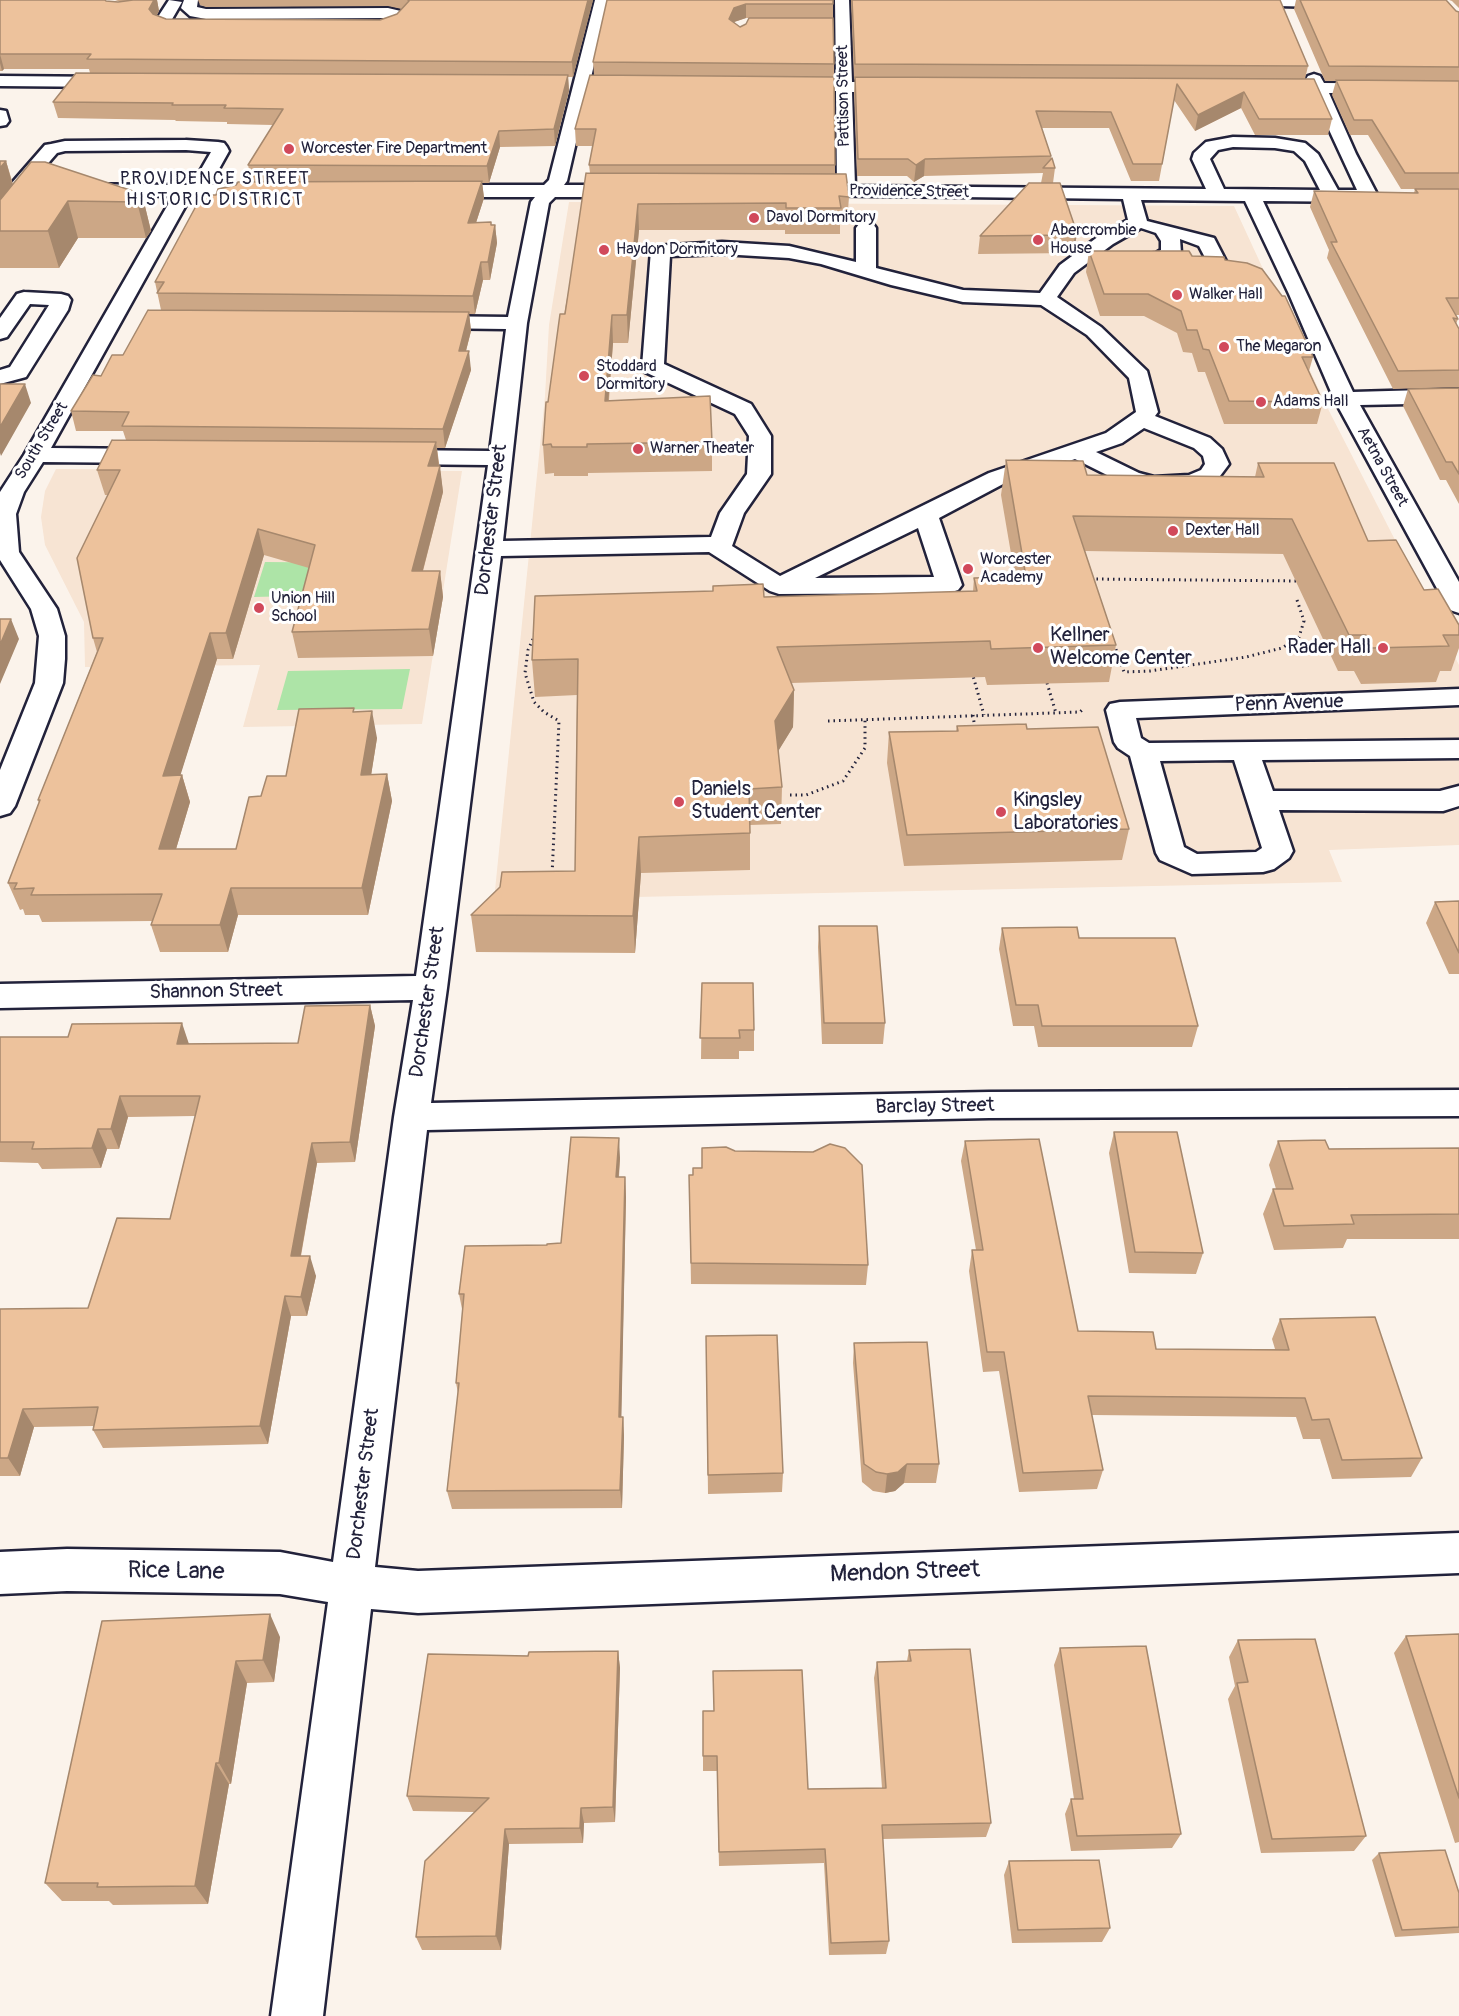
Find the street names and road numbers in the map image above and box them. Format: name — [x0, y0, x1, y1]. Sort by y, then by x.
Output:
street label: Pattison Street — [834, 45, 854, 147]
street label: Providence Street — [849, 181, 969, 203]
street label: South Street — [11, 399, 73, 483]
street label: Aetna Street — [1352, 424, 1412, 510]
street label: Dorchester Street — [471, 443, 513, 597]
street label: Penn Avenue — [1234, 690, 1344, 718]
street label: Dorchester Street — [406, 925, 450, 1079]
street label: Shannon Street — [149, 979, 283, 1005]
street label: Barclay Street — [875, 1094, 995, 1120]
street label: Dorchester Street — [343, 1407, 385, 1561]
street label: Mendon Street — [830, 1556, 980, 1590]
street label: Rice Lane — [127, 1557, 225, 1587]

